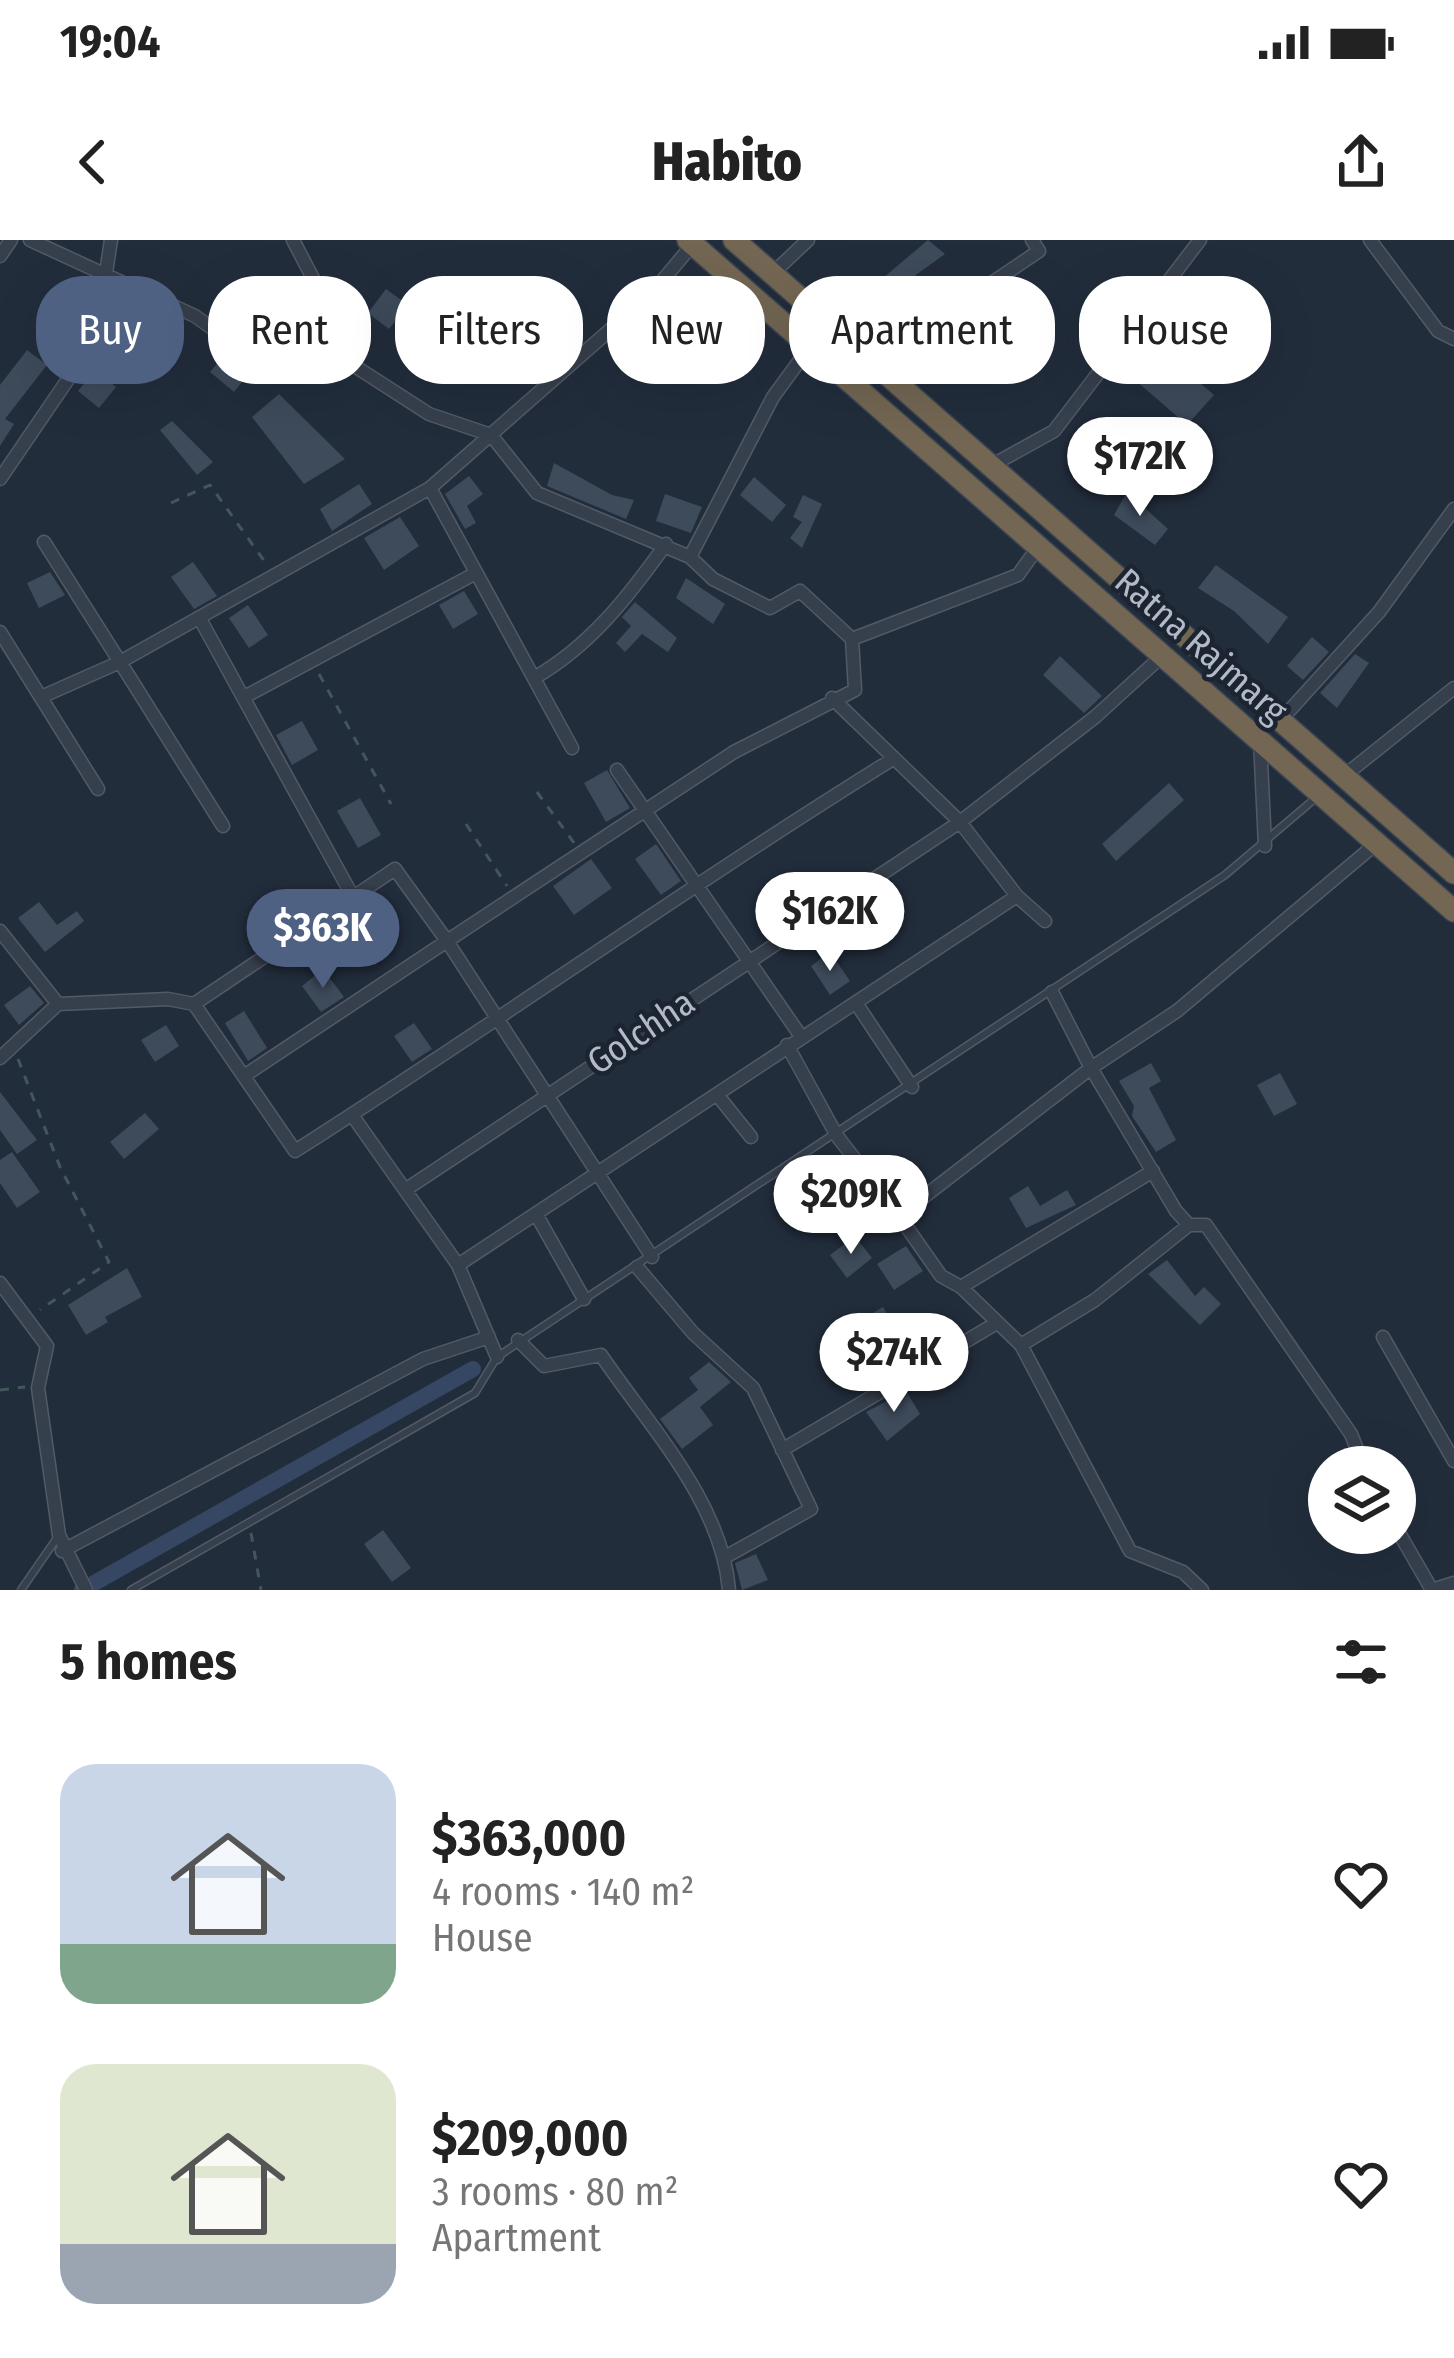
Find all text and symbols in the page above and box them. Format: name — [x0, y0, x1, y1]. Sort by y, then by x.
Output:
text: 19:04 — [60, 15, 160, 69]
icon: back — [60, 129, 126, 195]
icon: share — [1328, 129, 1394, 195]
text: Habito — [652, 130, 802, 194]
chip: Buy — [36, 276, 184, 384]
chip: Rent — [208, 276, 371, 384]
chip: Filters — [395, 276, 583, 384]
chip: New — [607, 276, 765, 384]
chip: Apartment — [789, 276, 1055, 384]
chip: House — [1079, 276, 1271, 384]
pin: $172K — [1056, 417, 1224, 519]
text: $172K — [1094, 433, 1186, 479]
street label: Ratna Rajmarg — [1106, 559, 1296, 733]
pin: $162K — [746, 872, 914, 974]
text: $162K — [782, 888, 878, 934]
pin: $363K — [239, 889, 407, 991]
text: $363K — [273, 905, 373, 951]
street label: Golchha — [579, 980, 703, 1084]
pin: $209K — [767, 1155, 935, 1257]
text: $209K — [801, 1171, 901, 1217]
pin: $274K — [810, 1313, 978, 1415]
text: $274K — [846, 1329, 942, 1375]
map controls — [1308, 1446, 1416, 1554]
button: layers — [1308, 1446, 1416, 1554]
icon: filters — [1328, 1629, 1394, 1695]
text: 5 homes — [60, 1631, 237, 1693]
text: $363,000 — [432, 1807, 626, 1869]
icon: home — [156, 1812, 300, 1956]
icon: heart — [1328, 1851, 1394, 1917]
text: 4 rooms · 140 m² — [432, 1869, 694, 1915]
text: House — [432, 1915, 532, 1961]
text: $209,000 — [432, 2107, 629, 2169]
icon: home — [156, 2112, 300, 2256]
icon: heart — [1328, 2151, 1394, 2217]
text: 3 rooms · 80 m² — [432, 2169, 678, 2215]
text: Apartment — [432, 2215, 601, 2261]

